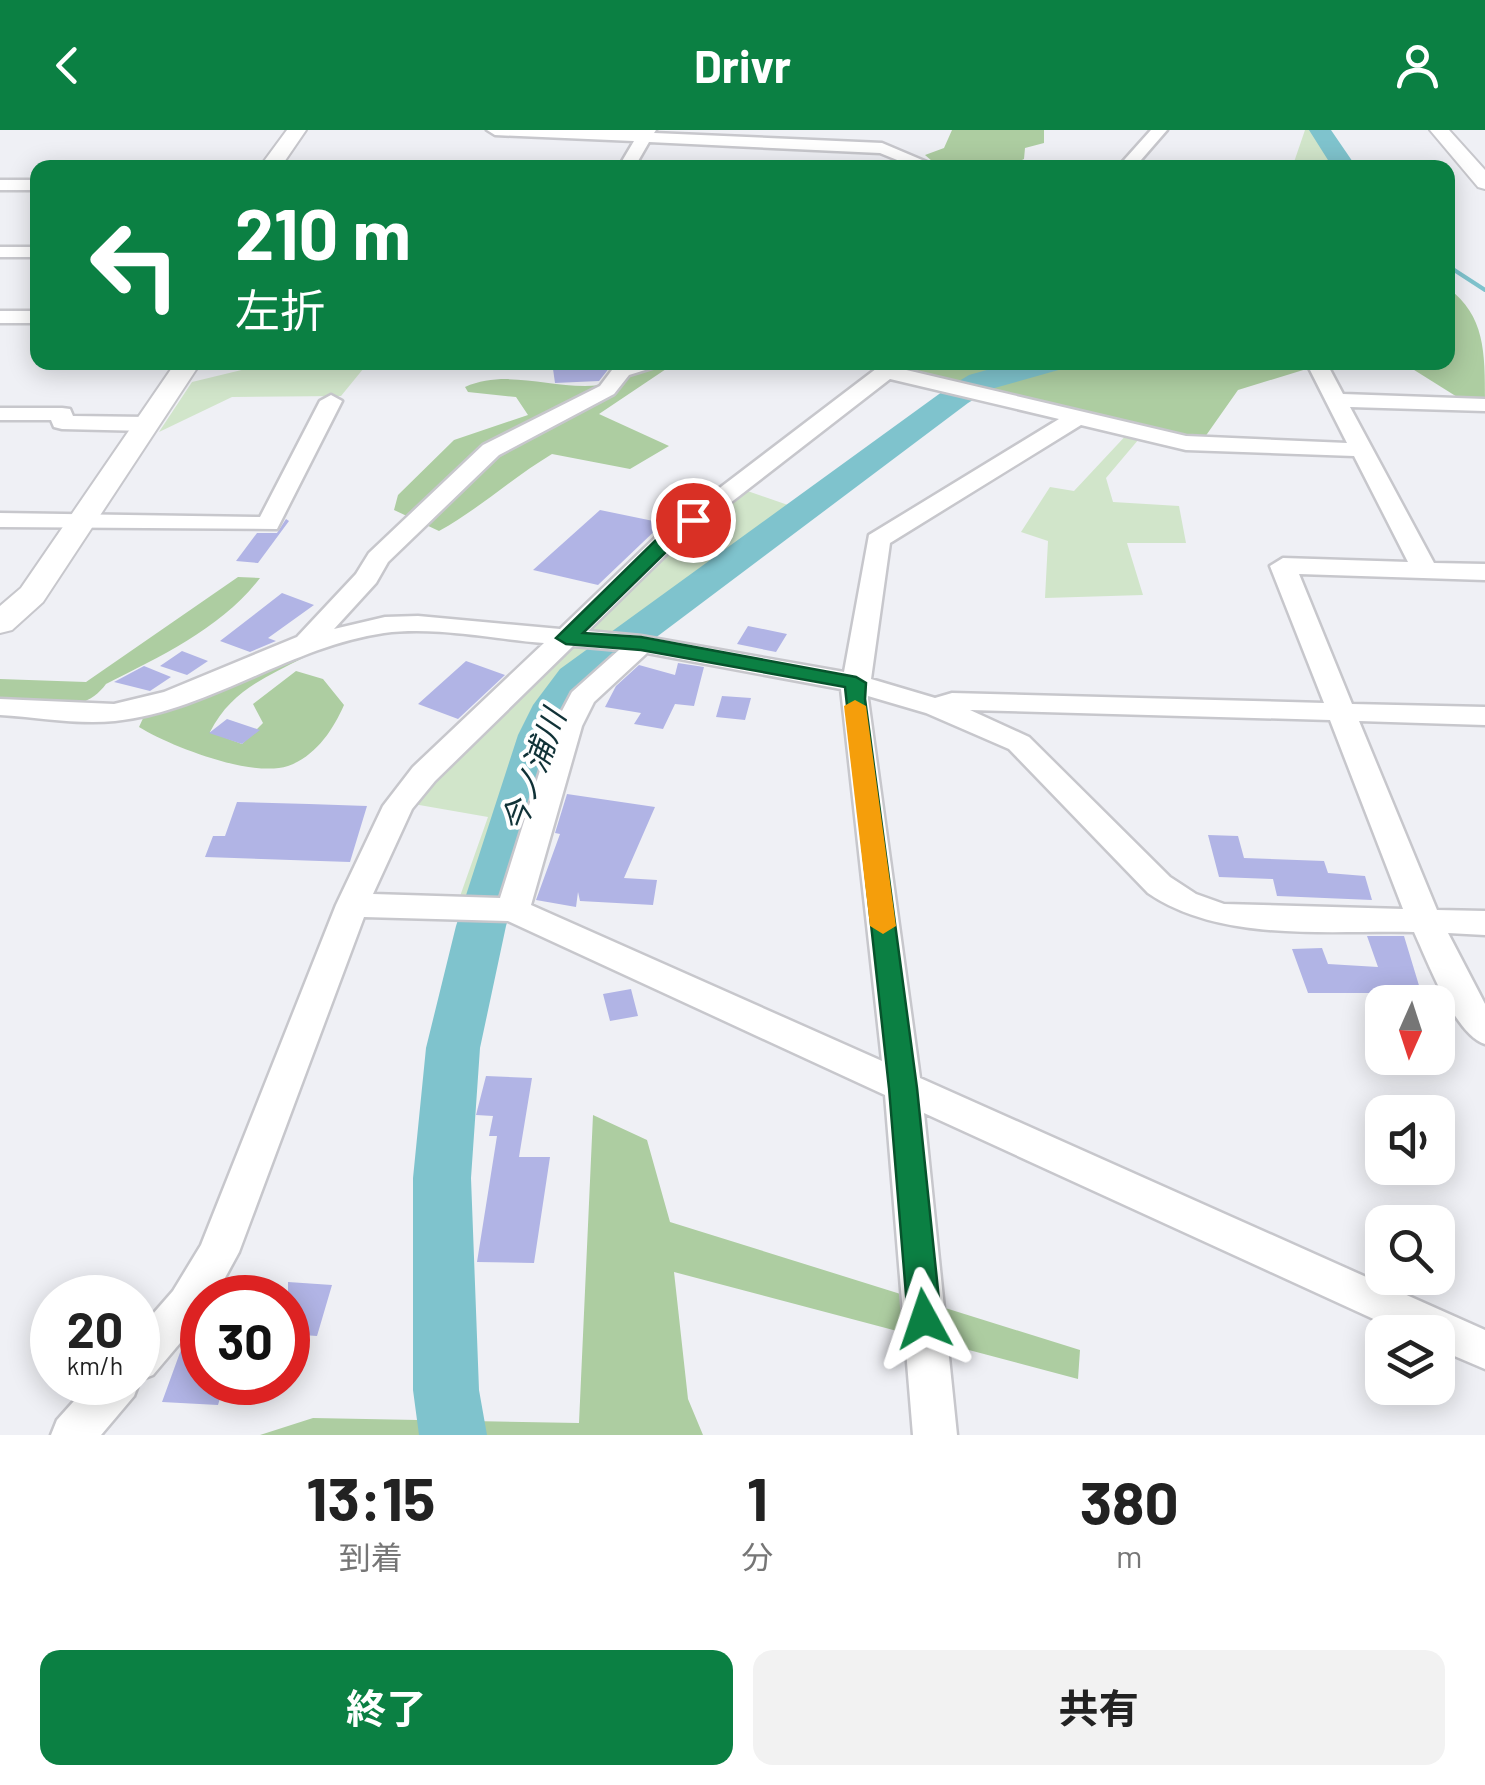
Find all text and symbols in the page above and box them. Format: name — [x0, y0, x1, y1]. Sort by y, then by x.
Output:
icon: back — [40, 38, 95, 93]
text: Drivr — [694, 38, 791, 92]
icon: person — [1390, 38, 1445, 93]
text: 210 m — [235, 190, 411, 274]
icon: left — [70, 200, 200, 330]
text: 左折 — [235, 282, 325, 336]
pin — [651, 478, 736, 563]
icon: arrive — [666, 493, 721, 548]
water label: 今ノ浦川 — [492, 701, 573, 837]
north arrow — [1365, 985, 1455, 1075]
map controls — [1365, 985, 1455, 1405]
button: sound — [1365, 1095, 1455, 1185]
button: search — [1365, 1205, 1455, 1295]
position arrow — [872, 1267, 976, 1371]
speed limit sign: 30 — [180, 1275, 310, 1405]
text: 20 — [67, 1298, 123, 1358]
button: layers — [1365, 1315, 1455, 1405]
text: km/h — [67, 1350, 123, 1380]
text: 13:15 — [306, 1461, 435, 1533]
text: 1 — [747, 1461, 768, 1533]
text: 380 — [1080, 1465, 1179, 1537]
text: m — [1116, 1536, 1142, 1574]
text: 到着 — [339, 1537, 403, 1575]
text: 分 — [741, 1537, 773, 1575]
button: 終了 — [40, 1650, 733, 1765]
button: 共有 — [753, 1650, 1445, 1765]

